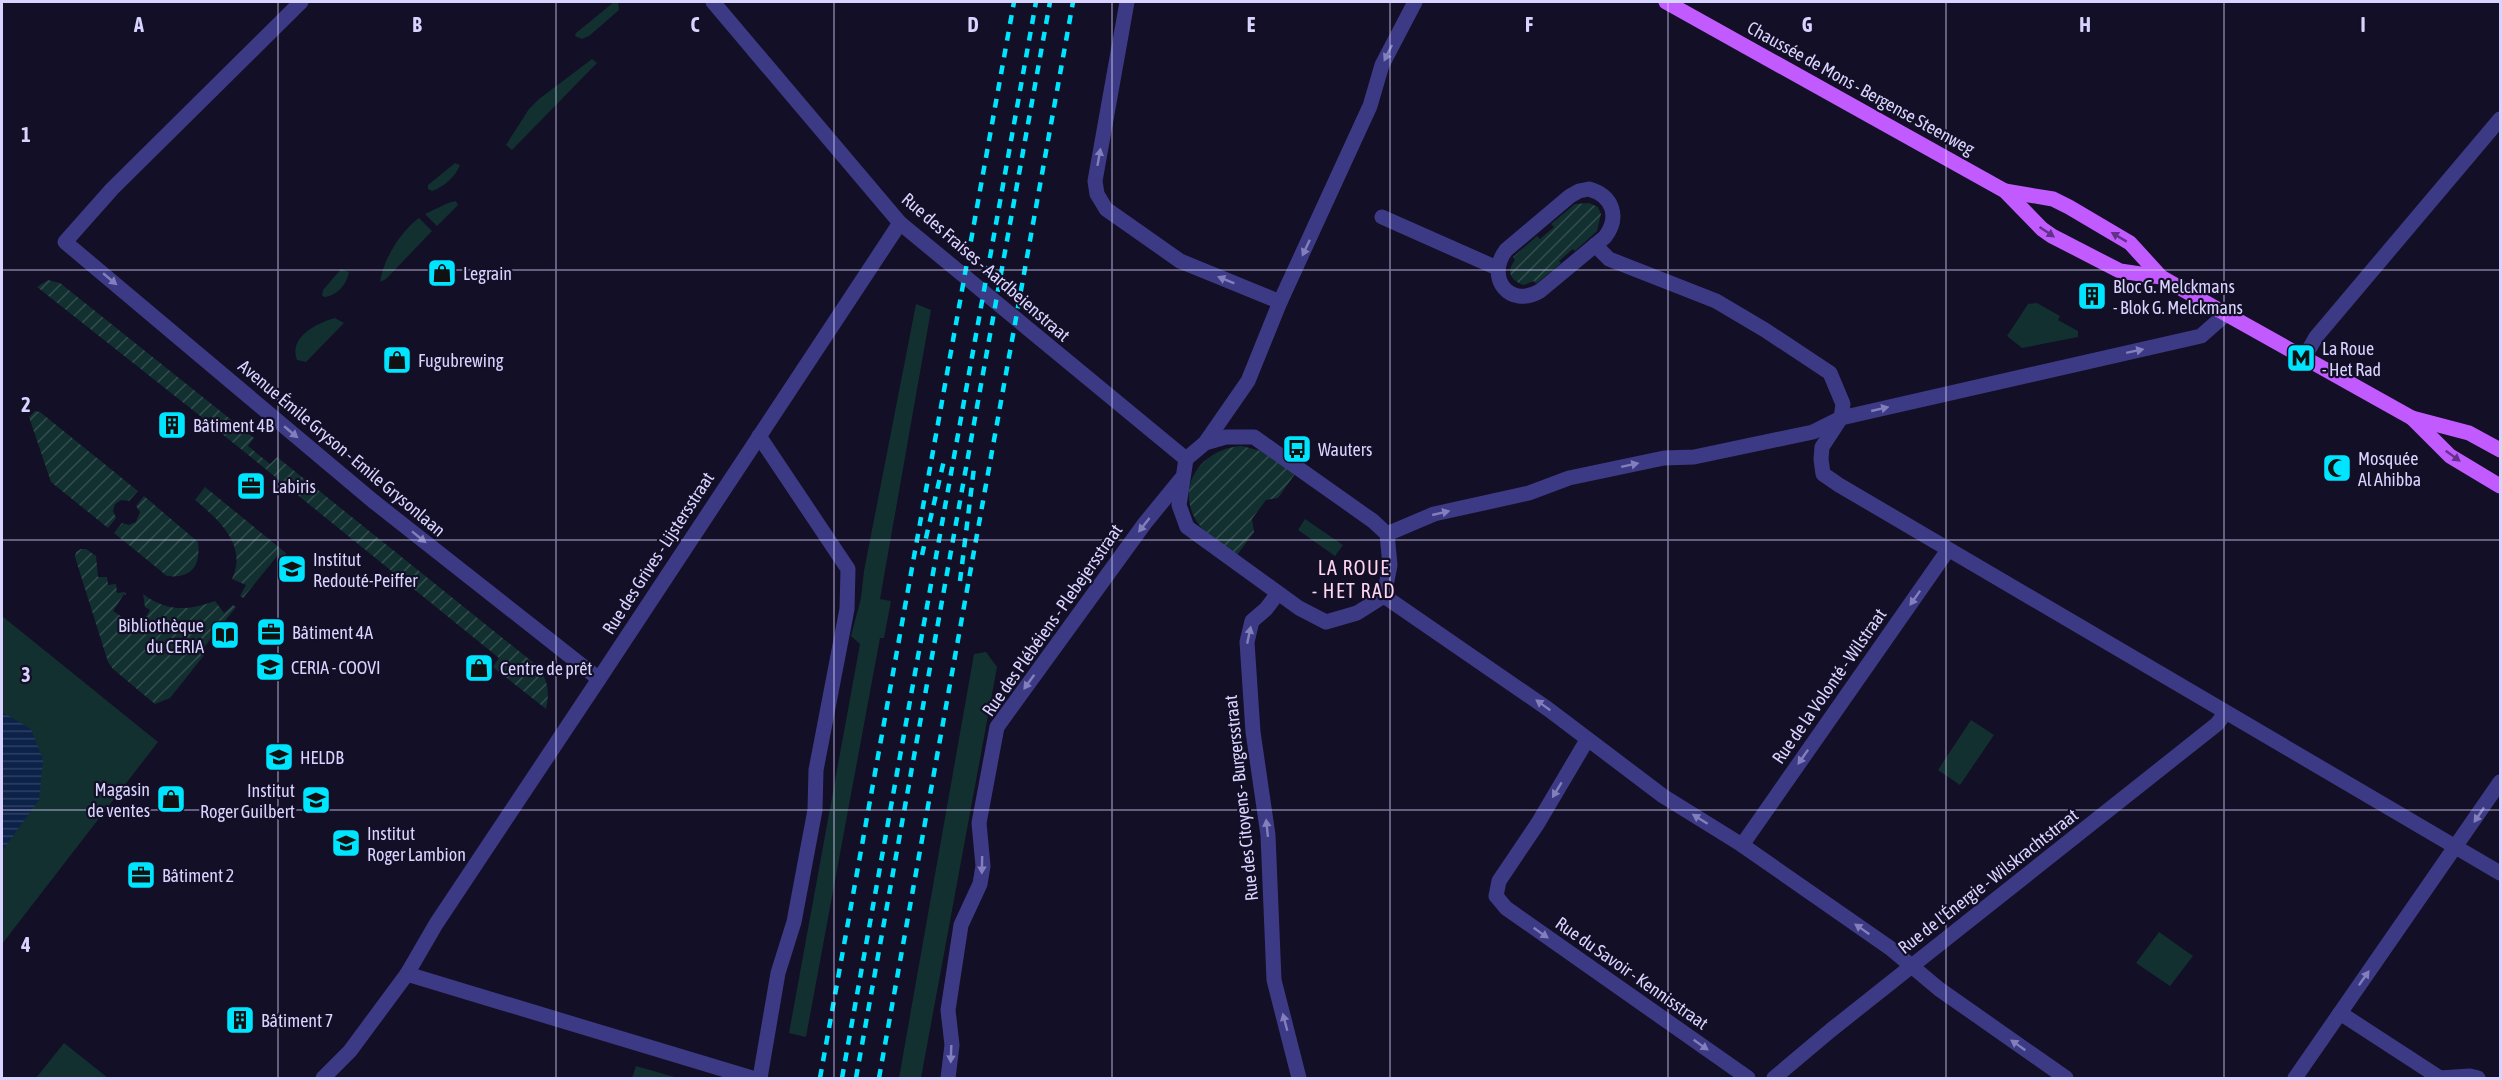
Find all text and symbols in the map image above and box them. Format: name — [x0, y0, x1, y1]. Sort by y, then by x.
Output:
text: A — [133, 13, 144, 36]
text: B — [412, 13, 422, 36]
text: C — [691, 13, 700, 36]
text: D — [967, 13, 979, 36]
text: E — [1247, 13, 1256, 36]
text: F — [1525, 13, 1533, 36]
text: G — [1802, 13, 1813, 36]
text: H — [2079, 13, 2091, 36]
text: I — [2360, 13, 2366, 36]
street label: Chaussée de Mons - Bergense Steenweg — [1744, 17, 1978, 159]
one-way arrow — [1383, 45, 1393, 62]
text: 1 — [21, 123, 31, 146]
one-way arrow — [1095, 148, 1104, 167]
street label: Rue des Fraises - Aardbeienstraat — [898, 188, 1074, 346]
one-way arrow — [2039, 226, 2055, 238]
one-way arrow — [2111, 231, 2127, 242]
one-way arrow — [1301, 239, 1310, 256]
shop icon: Legrain — [426, 257, 458, 289]
place label: Legrain — [463, 263, 512, 284]
one-way arrow — [102, 272, 117, 285]
one-way arrow — [1217, 275, 1235, 284]
place label: Bloc G. Melckmans - Blok G. Melckmans — [2113, 276, 2243, 318]
building icon: Bloc G. Melckmans - Blok G. Melckmans — [2076, 280, 2108, 312]
place label: La Roue - Het Rad — [2322, 338, 2381, 380]
metro station icon: La Roue - Het Rad — [2285, 342, 2317, 374]
shop icon: Fugubrewing — [381, 344, 413, 376]
one-way arrow — [2126, 346, 2145, 356]
place label: Fugubrewing — [418, 350, 504, 371]
street label: Avenue Émile Gryson - Emile Grysonlaan — [234, 355, 450, 541]
text: 2 — [21, 393, 31, 416]
one-way arrow — [1871, 404, 1889, 414]
building icon: Bâtiment 4B — [156, 409, 188, 441]
place label: Bâtiment 4B — [193, 415, 274, 436]
one-way arrow — [283, 425, 298, 438]
bus stop icon: Wauters — [1281, 433, 1313, 465]
place label: Wauters — [1318, 439, 1372, 460]
place label: Mosquée Al Ahibba — [2358, 448, 2421, 490]
one-way arrow — [2444, 450, 2460, 462]
mosque icon: Mosquée Al Ahibba — [2321, 452, 2353, 484]
one-way arrow — [1621, 460, 1639, 470]
street label: Rue des Grives - Lijstersstraat — [598, 468, 718, 638]
office icon: Labiris — [235, 470, 267, 502]
place label: Labiris — [272, 476, 316, 497]
one-way arrow — [1432, 507, 1450, 517]
one-way arrow — [1138, 517, 1150, 532]
street label: Rue des Plébéiens - Plebejersstraat — [978, 520, 1126, 720]
one-way arrow — [411, 531, 426, 543]
place label: Institut Redouté-Peiffer — [313, 549, 418, 591]
school or university icon: Institut Redouté-Peiffer — [276, 553, 308, 585]
district label: LA ROUE - HET RAD — [1312, 556, 1396, 602]
one-way arrow — [1909, 590, 1921, 605]
street label: Rue de la Volonté - Wilstraat — [1767, 604, 1891, 768]
place label: Bibliothèque du CERIA — [118, 615, 204, 657]
office icon: Bâtiment 4A — [255, 616, 287, 648]
library icon: Bibliothèque du CERIA — [209, 619, 241, 651]
place label: Bâtiment 4A — [292, 622, 373, 643]
one-way arrow — [1245, 625, 1254, 644]
school or university icon: CERIA - COOVI — [254, 651, 286, 683]
shop icon: Centre de prêt — [463, 652, 495, 684]
place label: CERIA - COOVI — [291, 657, 381, 678]
place label: Centre de prêt — [500, 658, 593, 679]
text: 3 — [21, 663, 31, 686]
one-way arrow — [1023, 674, 1035, 690]
street label: Rue des Citoyens - Burgersstraat — [1220, 694, 1262, 902]
one-way arrow — [1535, 699, 1551, 711]
school or university icon: HELDB — [263, 741, 295, 773]
place label: HELDB — [300, 747, 344, 768]
one-way arrow — [1797, 749, 1809, 765]
place label: Magasin de ventes — [87, 779, 150, 821]
place label: Institut Roger Guilbert — [200, 780, 295, 822]
one-way arrow — [1552, 782, 1563, 798]
shop icon: Magasin de ventes — [155, 783, 187, 815]
school or university icon: Institut Roger Guilbert — [300, 784, 332, 816]
street label: Rue de l'Énergie - Wilskrachtstraat — [1894, 804, 2082, 958]
one-way arrow — [2473, 806, 2484, 823]
one-way arrow — [1692, 814, 1708, 825]
one-way arrow — [1262, 819, 1272, 838]
place label: Institut Roger Lambion — [367, 823, 466, 865]
school or university icon: Institut Roger Lambion — [330, 827, 362, 859]
one-way arrow — [977, 856, 987, 875]
office icon: Bâtiment 2 — [125, 859, 157, 891]
place label: Bâtiment 2 — [162, 865, 234, 886]
street label: Rue du Savoir - Kennisstraat — [1552, 912, 1712, 1034]
one-way arrow — [1854, 923, 1870, 935]
one-way arrow — [1533, 927, 1549, 938]
text: 4 — [20, 933, 31, 956]
one-way arrow — [2358, 971, 2370, 987]
building icon: Bâtiment 7 — [224, 1004, 256, 1036]
place label: Bâtiment 7 — [261, 1010, 333, 1031]
one-way arrow — [1279, 1013, 1289, 1031]
one-way arrow — [1692, 1039, 1708, 1051]
one-way arrow — [2010, 1040, 2026, 1051]
one-way arrow — [946, 1045, 956, 1064]

